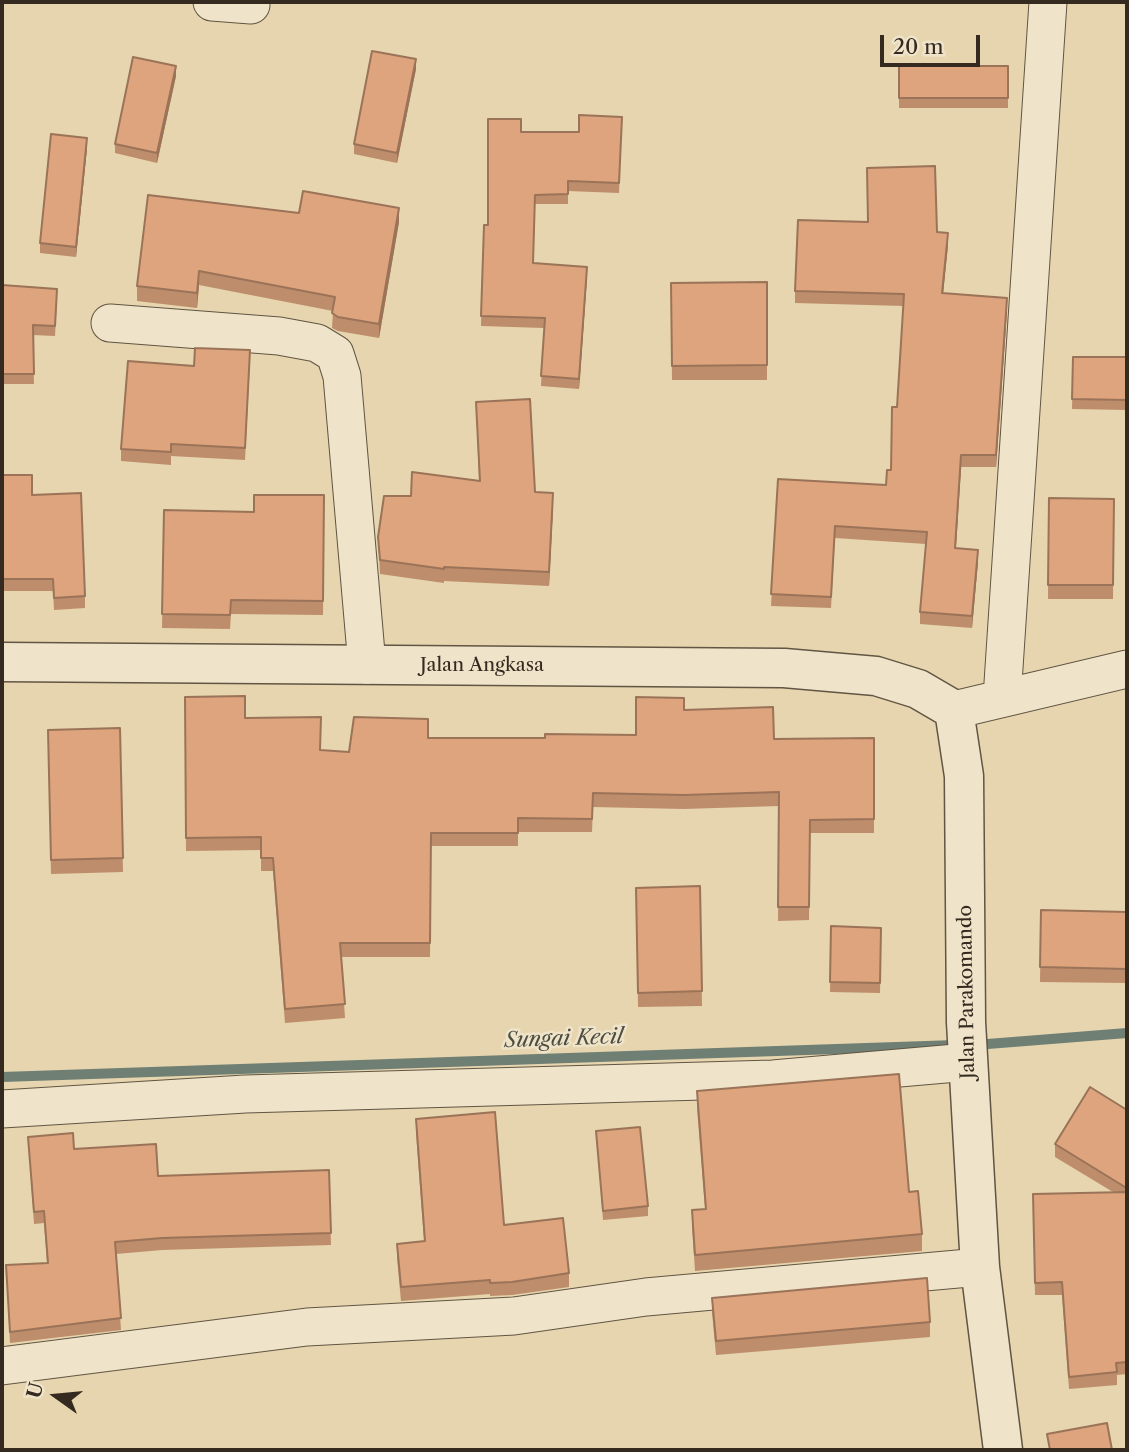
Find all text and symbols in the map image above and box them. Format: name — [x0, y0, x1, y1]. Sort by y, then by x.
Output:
scale bar — [884, 21, 984, 65]
text: 20 m — [893, 34, 944, 59]
street label: Jalan Angkasa — [420, 655, 544, 677]
street label: Jalan Parakomando — [954, 905, 980, 1079]
water label: Sungai Kecil — [504, 1024, 624, 1054]
north arrow — [21, 1361, 91, 1431]
text: U — [22, 1380, 48, 1401]

